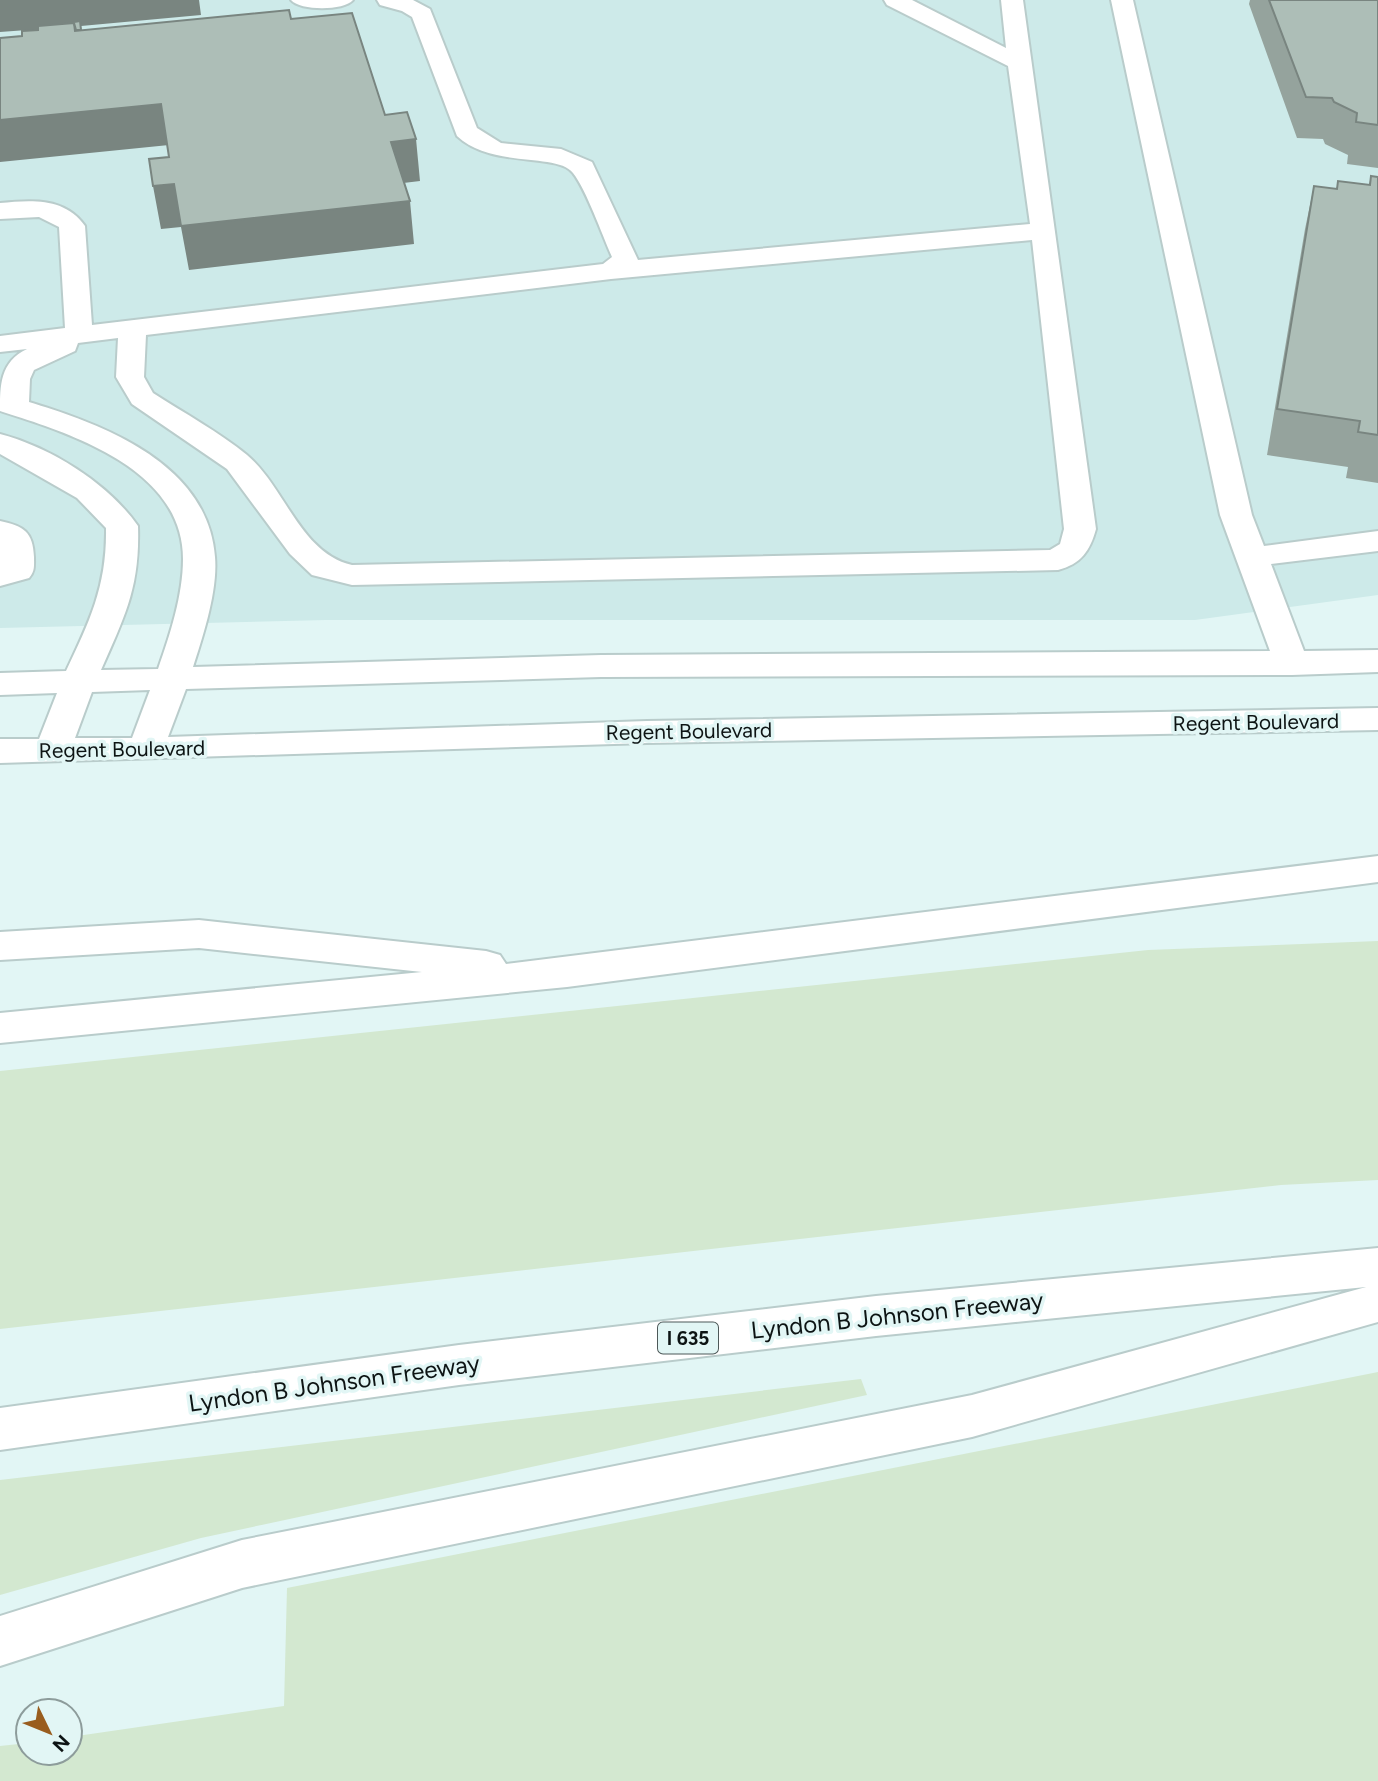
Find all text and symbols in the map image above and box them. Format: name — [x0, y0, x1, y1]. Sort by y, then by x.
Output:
street label: Regent Boulevard — [1173, 708, 1339, 736]
street label: Regent Boulevard — [606, 717, 772, 745]
street label: Regent Boulevard — [39, 735, 205, 763]
street label: Lyndon B Johnson Freeway — [749, 1285, 1045, 1345]
road number: I 635 — [658, 1322, 718, 1354]
street label: Lyndon B Johnson Freeway — [187, 1348, 482, 1418]
north arrow — [14, 1697, 84, 1767]
text: N — [48, 1730, 74, 1756]

